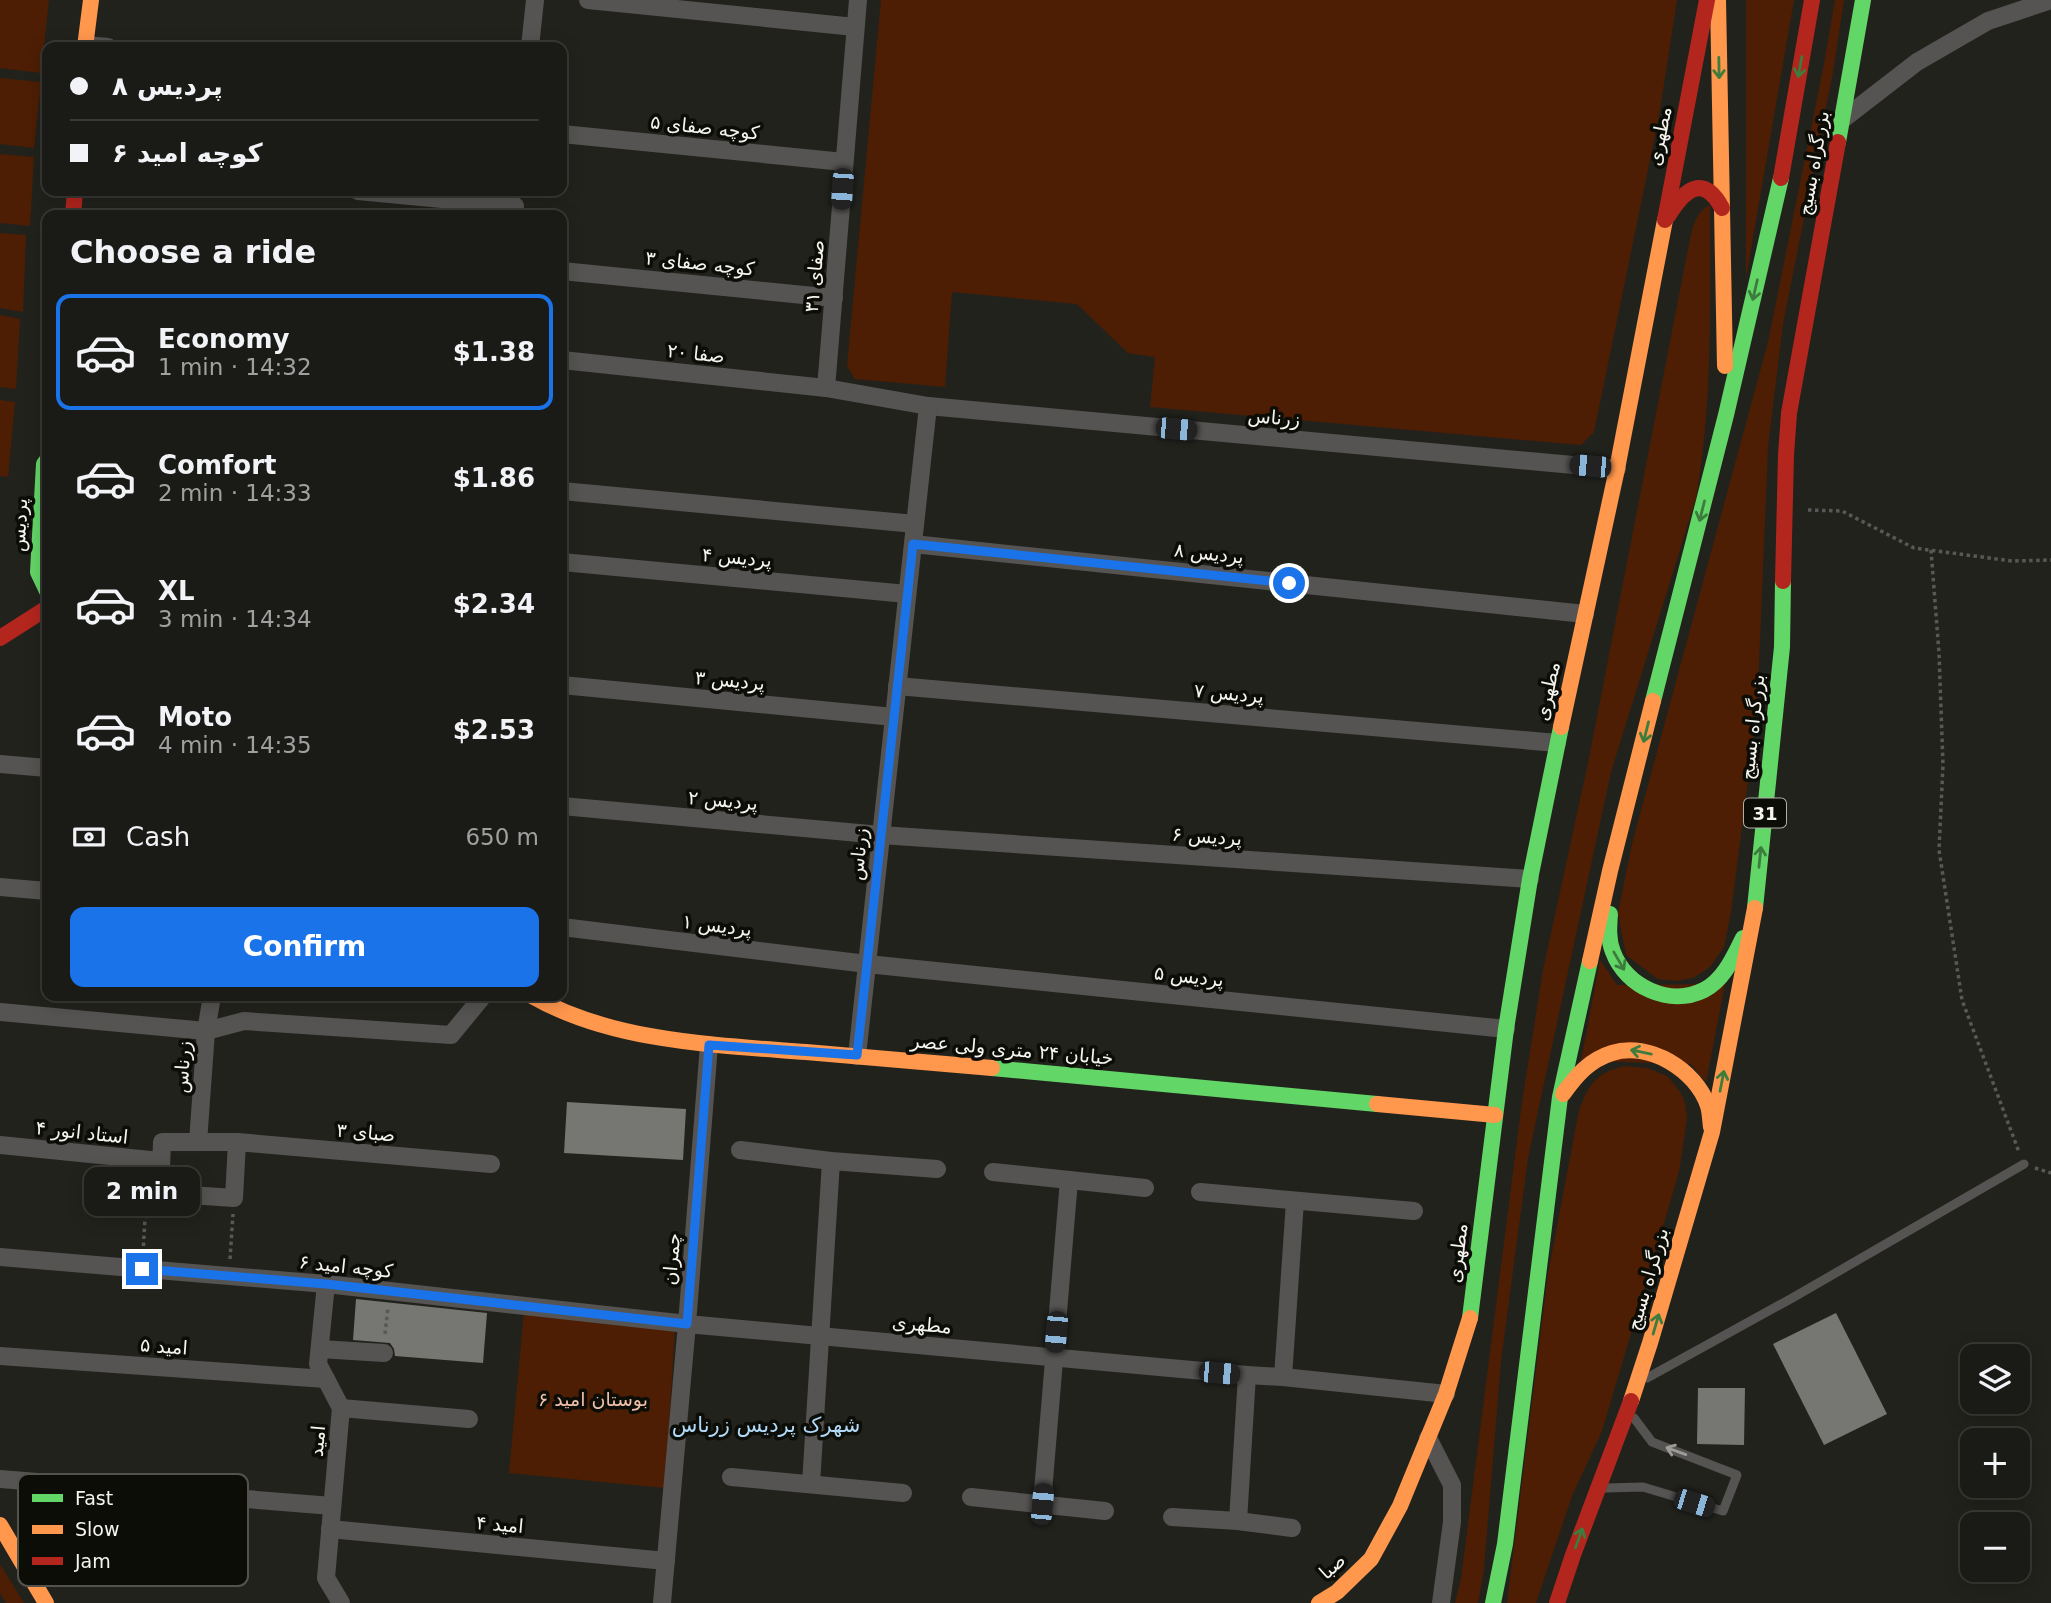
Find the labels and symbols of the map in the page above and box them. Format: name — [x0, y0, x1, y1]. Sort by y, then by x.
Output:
one-way arrow — [1793, 55, 1806, 78]
one-way arrow — [1713, 56, 1726, 79]
street label: مطهری — [1642, 105, 1676, 168]
street label: بزرگراه بسیج — [1793, 109, 1834, 217]
street label: کوچه صفای ۵ — [649, 110, 762, 145]
car — [831, 167, 854, 211]
street label: صفای ۳۱ — [800, 239, 828, 313]
street label: کوچه صفای ۳ — [644, 246, 757, 281]
one-way arrow — [1748, 278, 1761, 301]
street label: صفا ۲۰ — [666, 339, 726, 367]
street label: زرناس — [1247, 404, 1301, 431]
car — [1155, 417, 1198, 441]
car — [1569, 454, 1612, 478]
street label: پردیس — [7, 498, 32, 552]
one-way arrow — [1695, 499, 1708, 522]
street label: پردیس ۸ — [1173, 538, 1245, 569]
street label: پردیس ۴ — [701, 543, 773, 572]
route start — [1273, 567, 1305, 599]
street label: مطهری — [1530, 659, 1565, 723]
street label: پردیس ۳ — [694, 666, 766, 695]
street label: بزرگراه بسیج — [1736, 673, 1769, 781]
street label: پردیس ۷ — [1193, 679, 1265, 708]
one-way arrow — [1639, 720, 1652, 743]
street label: پردیس ۲ — [687, 786, 759, 815]
road number: 31 — [1744, 798, 1786, 828]
street label: پردیس ۶ — [1171, 823, 1243, 850]
street label: زرناس — [844, 827, 873, 881]
one-way arrow — [1754, 846, 1767, 869]
street label: پردیس ۱ — [681, 910, 753, 941]
one-way arrow — [1612, 951, 1626, 971]
street label: پردیس ۵ — [1153, 961, 1225, 992]
street label: خیابان ۲۴ متری ولی عصر — [909, 1029, 1114, 1070]
street label: زرناس — [169, 1040, 196, 1094]
one-way arrow — [1630, 1045, 1653, 1059]
one-way arrow — [1716, 1070, 1729, 1093]
street label: استاد انور ۴ — [34, 1116, 129, 1149]
street label: صبای ۳ — [336, 1118, 396, 1146]
callout: 2 min — [84, 1168, 200, 1216]
street label: مطهری — [1442, 1222, 1473, 1284]
street label: بزرگراه بسیج — [1622, 1225, 1673, 1333]
street label: چمران — [658, 1232, 685, 1286]
street label: کوچه امید ۶ — [298, 1250, 395, 1283]
route end — [126, 1253, 158, 1285]
street label: مطهری — [891, 1310, 953, 1339]
car — [1044, 1310, 1069, 1354]
one-way arrow — [1650, 1314, 1663, 1336]
street label: امید ۵ — [140, 1333, 188, 1359]
car — [1198, 1361, 1241, 1385]
park label: بوستان امید ۶ — [538, 1388, 648, 1411]
district label: شهرک پردیس زرناس — [672, 1413, 860, 1437]
street label: امید — [305, 1425, 329, 1457]
one-way arrow — [1666, 1443, 1688, 1456]
legend — [18, 1474, 248, 1586]
car — [1030, 1482, 1055, 1526]
text: Fast — [75, 1487, 113, 1509]
car — [1671, 1487, 1718, 1519]
street label: امید ۴ — [475, 1511, 525, 1537]
text: Slow — [75, 1518, 120, 1540]
one-way arrow — [1574, 1528, 1586, 1550]
street label: صبا — [1314, 1549, 1350, 1583]
text: Jam — [74, 1550, 111, 1572]

